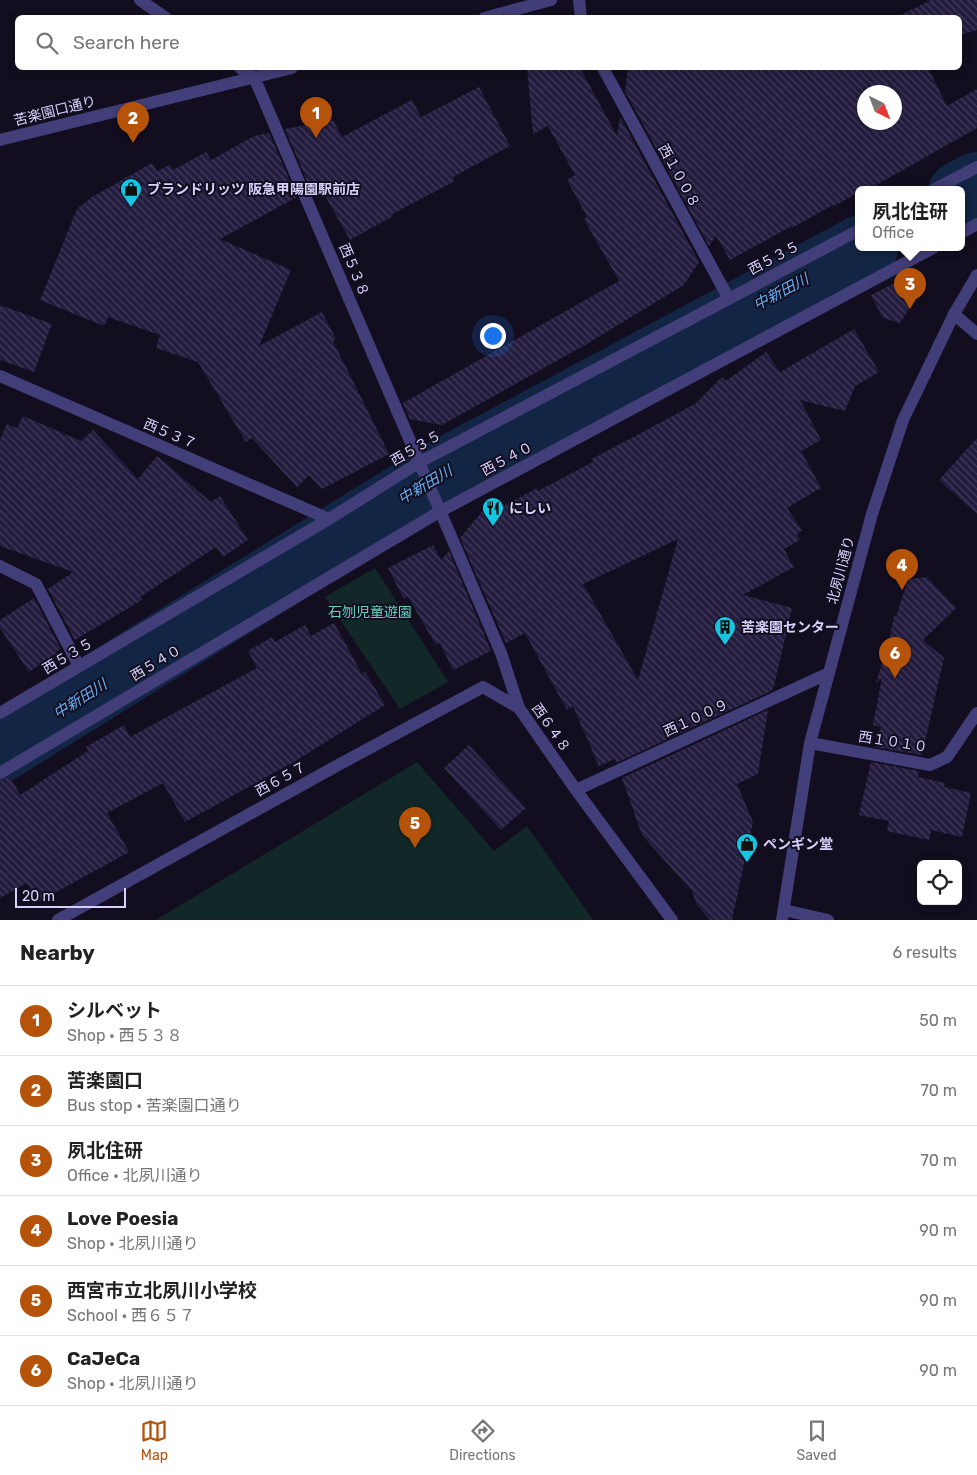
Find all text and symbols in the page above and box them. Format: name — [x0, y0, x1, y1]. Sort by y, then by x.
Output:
search box — [15, 15, 962, 70]
icon: search — [33, 29, 61, 57]
text: Search here — [73, 31, 180, 54]
north arrow — [857, 85, 902, 130]
street label: 苦楽園口通り — [12, 93, 98, 129]
pin: 1 — [300, 97, 332, 138]
pin: 2 — [117, 102, 149, 143]
street label: 西１００８ — [655, 141, 703, 211]
shop icon: ブランドリッツ 阪急甲陽園駅前店 — [119, 177, 143, 208]
place label: ブランドリッツ 阪急甲陽園駅前店 — [147, 181, 360, 198]
popup — [855, 186, 965, 251]
text: 夙北住研 — [872, 200, 948, 223]
text: Office — [872, 223, 914, 242]
street label: 西５３５ — [745, 237, 803, 279]
street label: 西５３８ — [335, 241, 373, 299]
pin: 3 — [894, 268, 926, 309]
water label: 中新田川 — [750, 269, 813, 314]
your location — [480, 323, 506, 349]
street label: 西５３７ — [141, 415, 199, 453]
street label: 西５３５ — [388, 427, 444, 469]
street label: 西５４０ — [478, 438, 536, 480]
water label: 中新田川 — [395, 461, 457, 508]
restaurant icon: にしい — [481, 496, 505, 527]
place label: にしい — [509, 500, 551, 517]
street label: 北夙川通り — [824, 534, 858, 606]
pin: 4 — [886, 549, 918, 590]
park label: 石刎児童遊園 — [328, 604, 412, 621]
building icon: 苦楽園センター — [713, 615, 737, 646]
place label: 苦楽園センター — [741, 619, 839, 636]
street label: 西５３５ — [40, 634, 96, 678]
pin: 6 — [879, 637, 911, 678]
street label: 西５４０ — [128, 641, 184, 685]
water label: 中新田川 — [50, 674, 112, 723]
street label: 西１００９ — [661, 696, 731, 740]
street label: 西６４８ — [528, 700, 574, 756]
street label: 西１０１０ — [857, 728, 929, 756]
street label: 西６５７ — [252, 758, 310, 800]
pin: 5 — [399, 807, 431, 848]
shop icon: ペンギン堂 — [735, 832, 759, 863]
place label: ペンギン堂 — [763, 836, 833, 853]
map controls — [917, 860, 962, 905]
button: locate — [917, 860, 962, 905]
scale bar — [15, 885, 126, 908]
text: 20 m — [22, 888, 55, 905]
text: Nearby — [20, 940, 95, 965]
text: 6 results — [892, 943, 957, 962]
text: シルベット — [67, 999, 162, 1022]
text: 1 — [32, 1011, 40, 1030]
text: 50 m — [919, 1011, 957, 1030]
text: Shop · 西５３８ — [67, 1026, 183, 1045]
text: 苦楽園口 — [67, 1069, 143, 1092]
text: 2 — [31, 1081, 41, 1100]
text: 70 m — [920, 1081, 957, 1100]
text: Bus stop · 苦楽園口通り — [67, 1096, 242, 1115]
text: 夙北住研 — [67, 1139, 143, 1162]
text: 3 — [31, 1151, 41, 1170]
text: 70 m — [920, 1151, 957, 1170]
text: Office · 北夙川通り — [67, 1166, 202, 1185]
text: Love Poesia — [67, 1207, 179, 1230]
text: 4 — [31, 1221, 41, 1240]
text: 90 m — [919, 1221, 957, 1240]
text: Shop · 北夙川通り — [67, 1234, 199, 1253]
text: 西宮市立北夙川小学校 — [67, 1279, 257, 1302]
text: 5 — [31, 1291, 41, 1310]
text: 90 m — [919, 1291, 957, 1310]
text: School · 西６５７ — [67, 1306, 195, 1325]
text: CaJeCa — [67, 1347, 140, 1370]
text: 6 — [31, 1361, 41, 1380]
text: 90 m — [919, 1361, 957, 1380]
text: Shop · 北夙川通り — [67, 1374, 199, 1393]
tab: Map — [140, 1417, 168, 1464]
tab: Directions — [449, 1417, 516, 1464]
tab: Saved — [797, 1417, 837, 1464]

